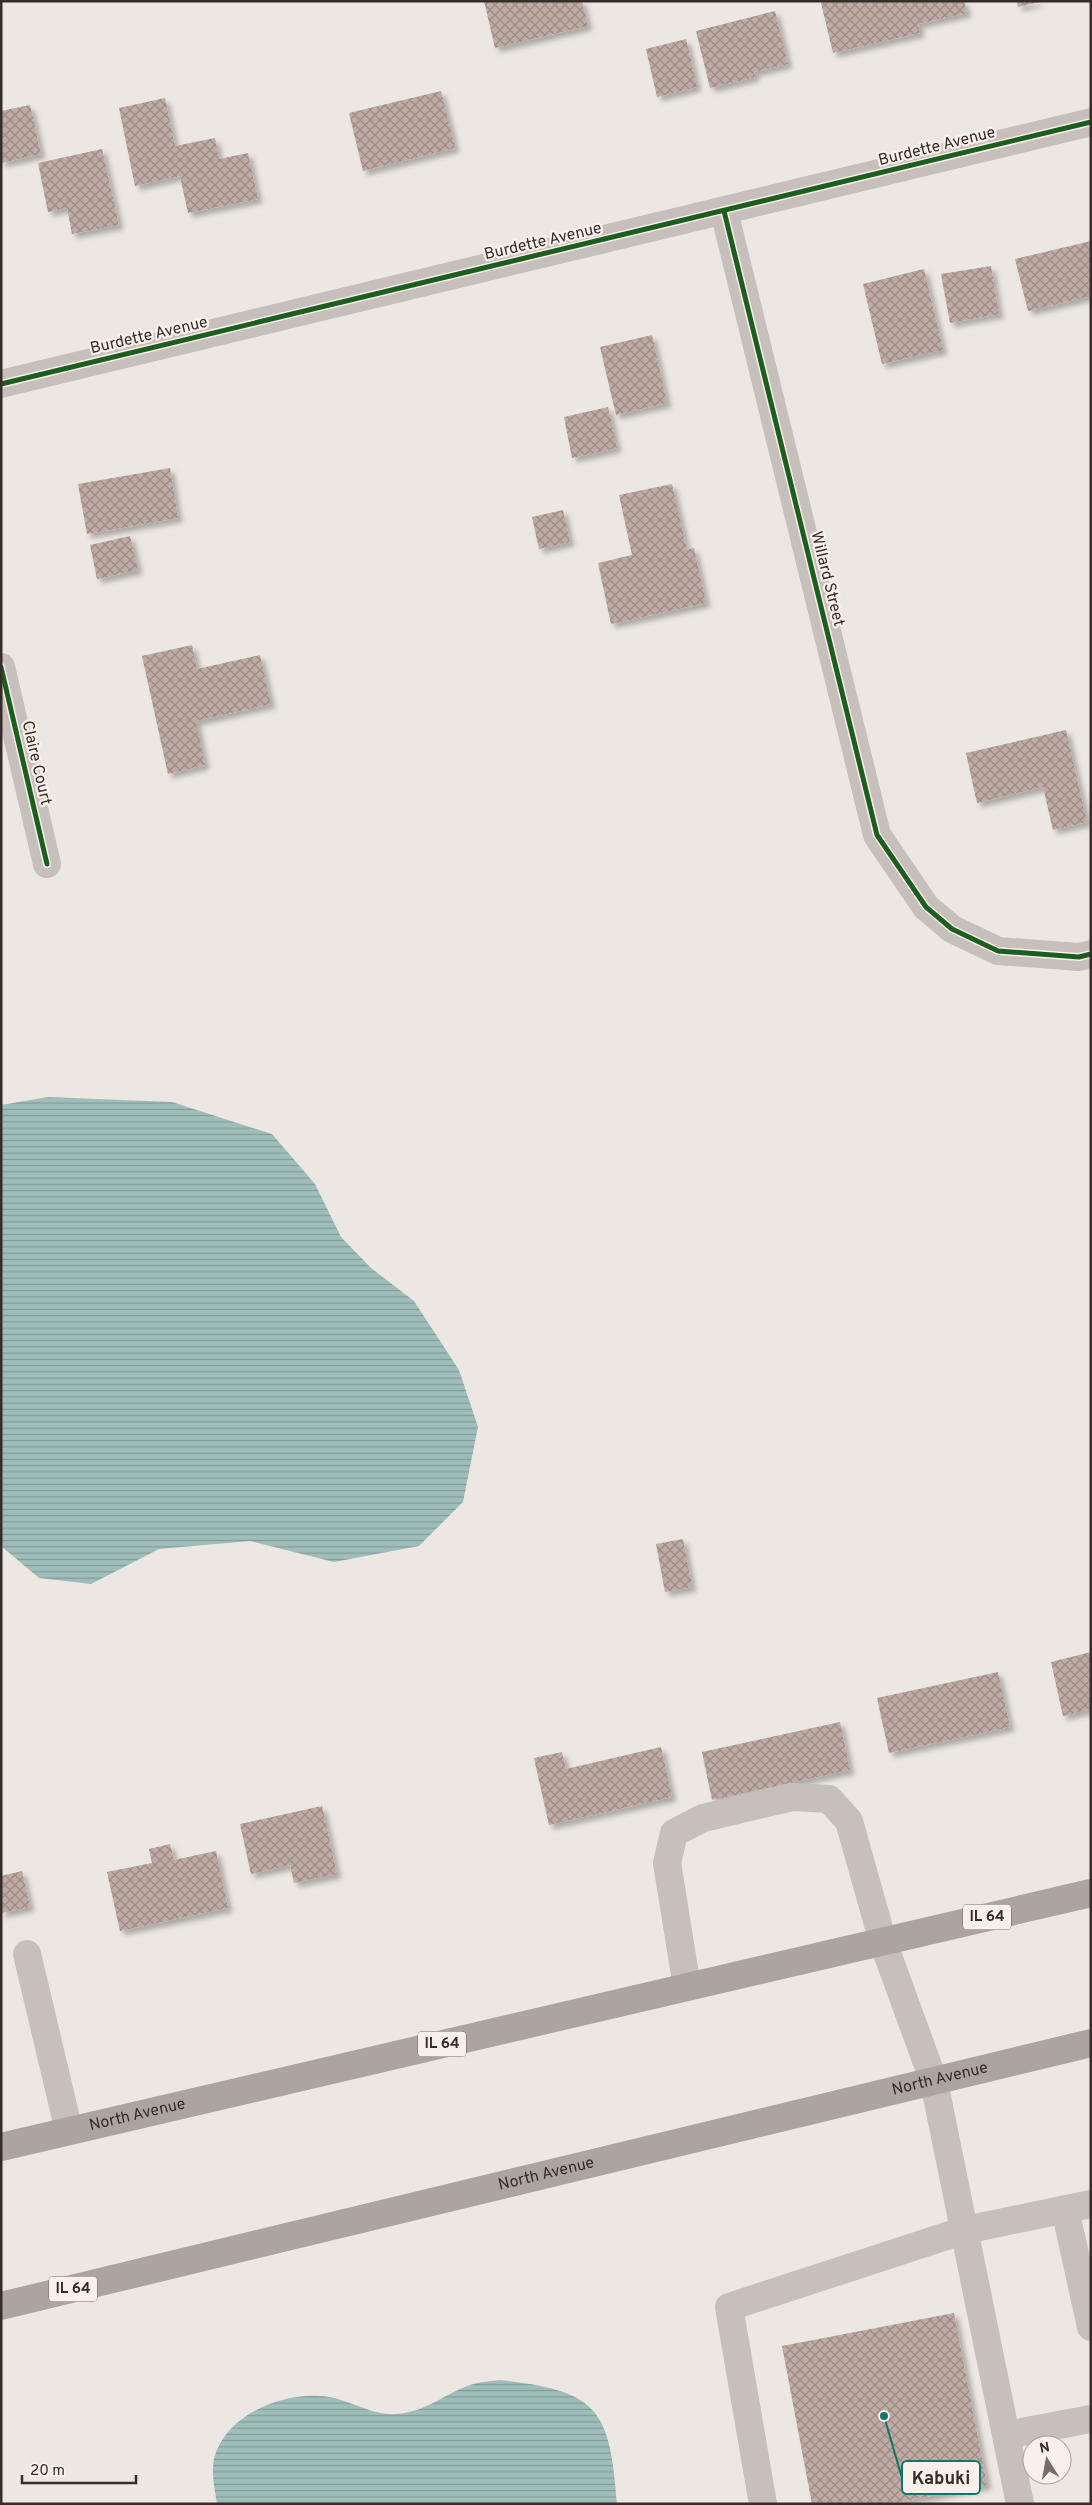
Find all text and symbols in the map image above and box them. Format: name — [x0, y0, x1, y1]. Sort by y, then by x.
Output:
street label: Burdette Avenue — [876, 123, 998, 171]
street label: Burdette Avenue — [482, 219, 604, 265]
street label: Burdette Avenue — [88, 313, 210, 359]
street label: Willard Street — [806, 529, 848, 629]
street label: Claire Court — [17, 719, 55, 807]
road number: IL 64 — [963, 1904, 1011, 1930]
road number: IL 64 — [418, 2032, 466, 2056]
street label: North Avenue — [890, 2058, 990, 2101]
street label: North Avenue — [87, 2094, 187, 2136]
street label: North Avenue — [496, 2153, 596, 2196]
road number: IL 64 — [49, 2276, 97, 2302]
north arrow — [1022, 2435, 1072, 2485]
text: N — [1038, 2439, 1051, 2458]
scale bar — [22, 2452, 136, 2484]
callout: Kabuki — [902, 2461, 980, 2494]
text: 20 m — [30, 2462, 65, 2481]
text: Kabuki — [912, 2468, 970, 2491]

